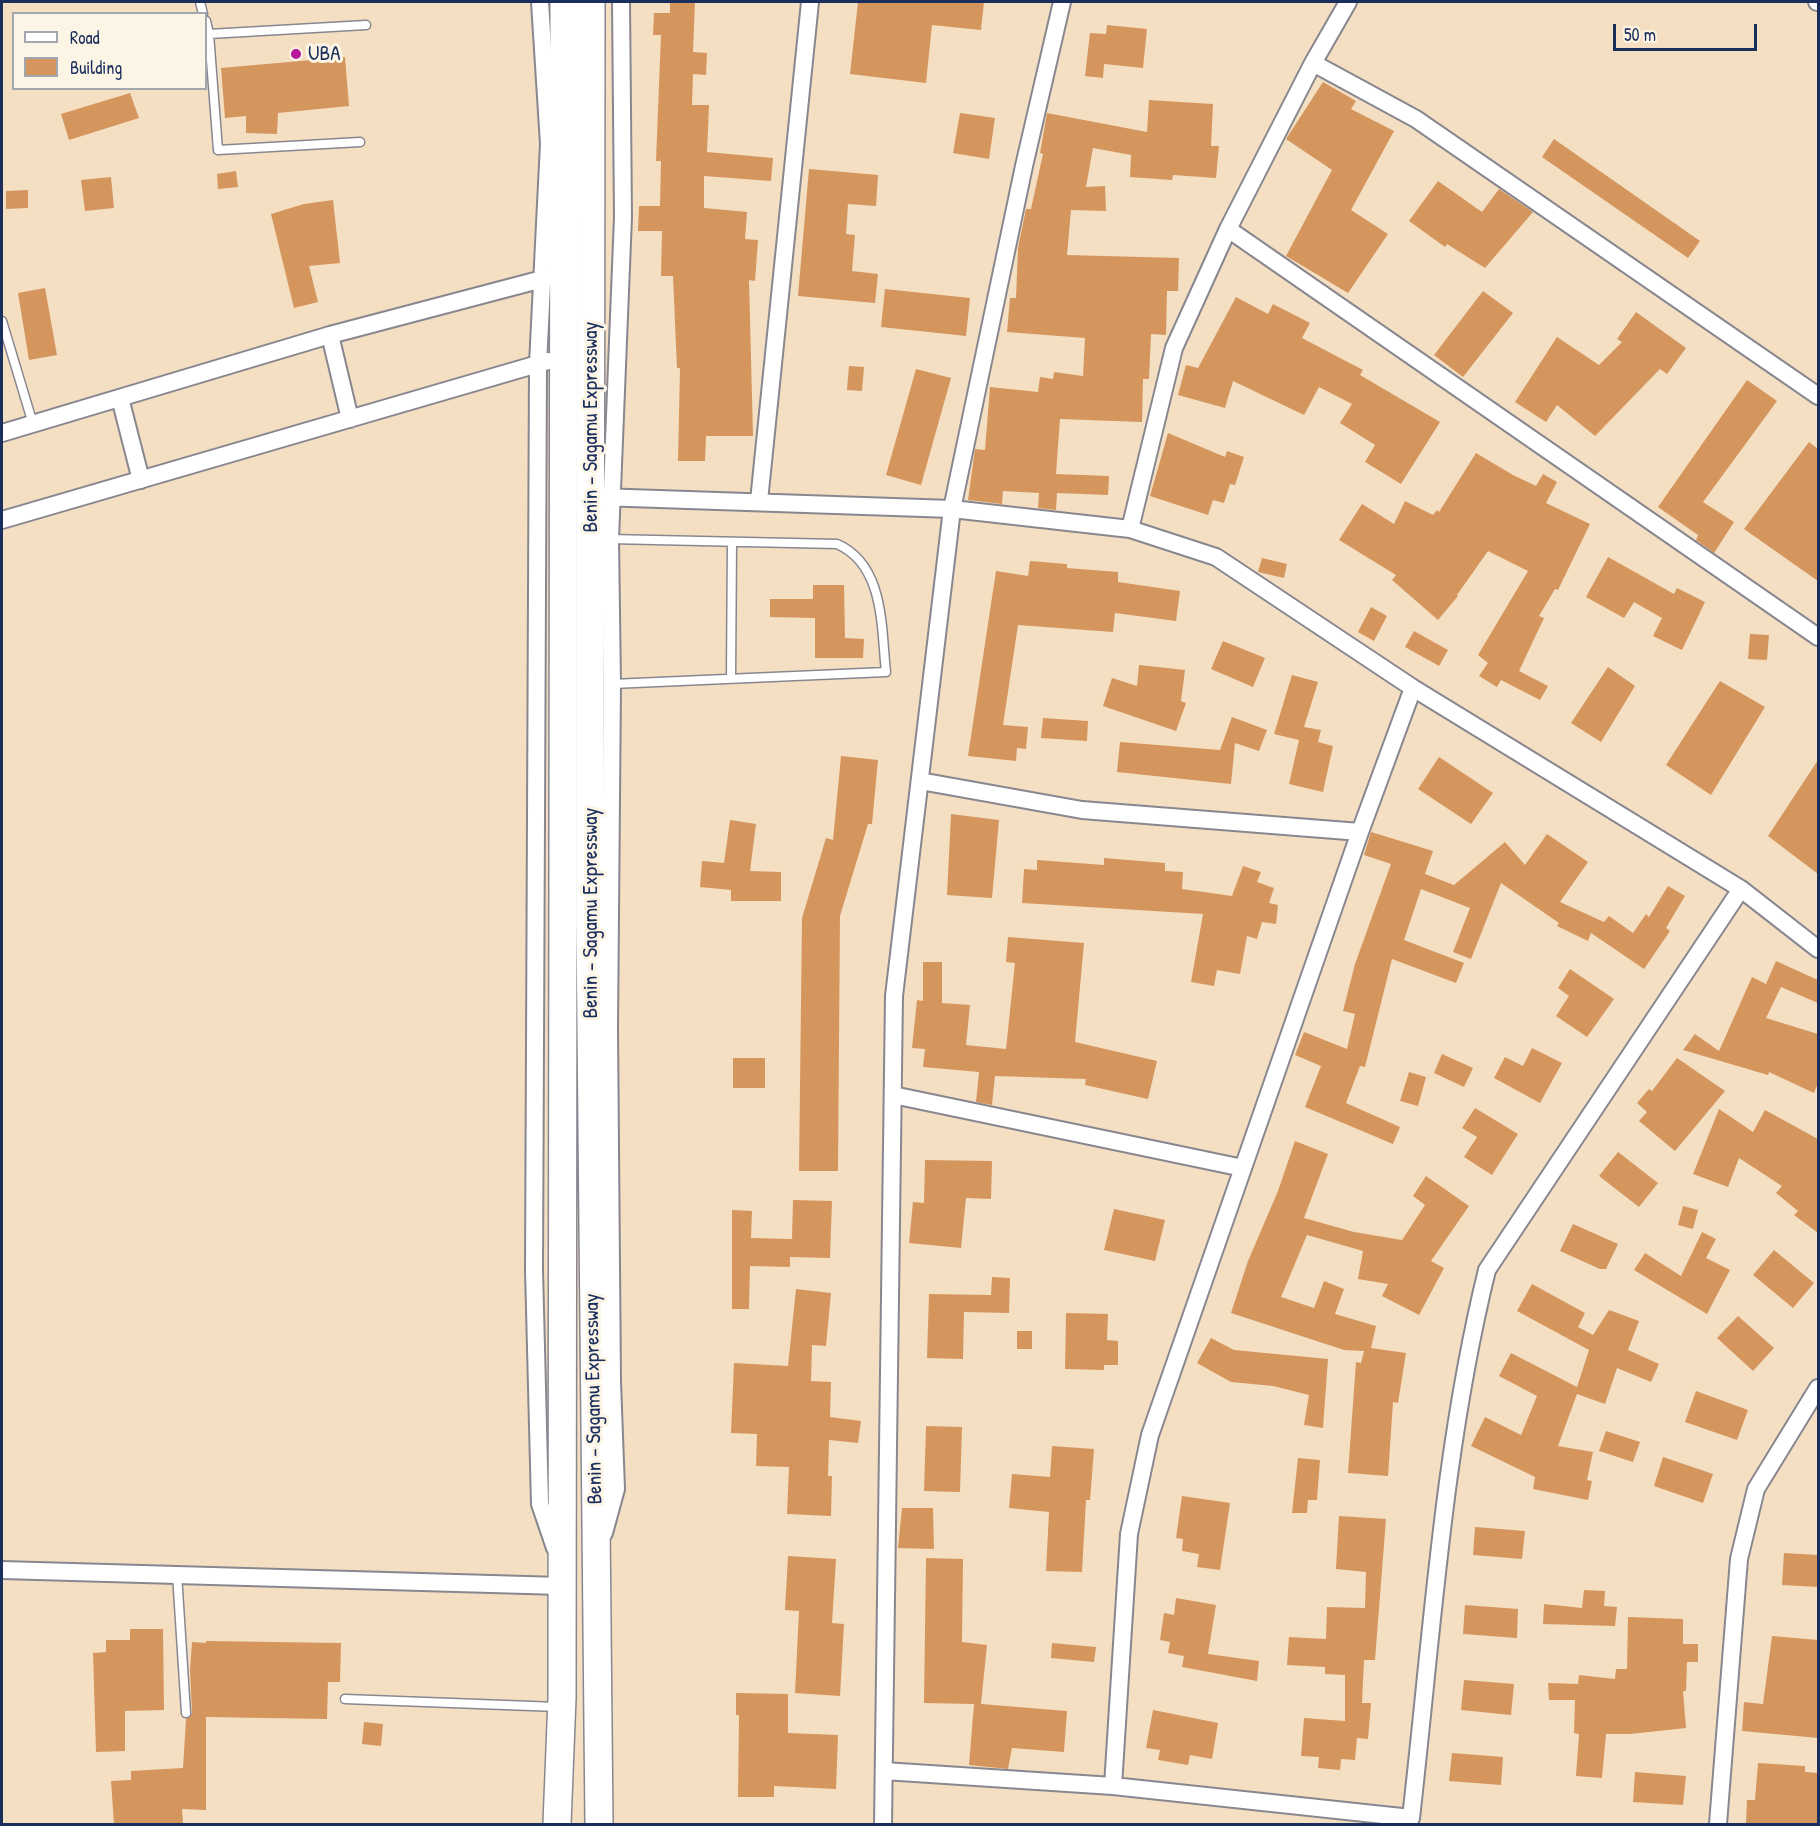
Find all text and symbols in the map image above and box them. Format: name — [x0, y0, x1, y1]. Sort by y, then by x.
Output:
legend — [12, 12, 207, 90]
scale bar — [1616, 12, 1760, 50]
text: 50 m — [1624, 22, 1656, 47]
text: Road — [70, 25, 100, 50]
place label: UBA — [308, 41, 340, 67]
marker: UBA — [289, 47, 303, 61]
text: Building — [70, 55, 122, 80]
street label: Benin - Sagamu Expressway — [578, 322, 604, 532]
street label: Benin - Sagamu Expressway — [578, 808, 604, 1018]
street label: Benin - Sagamu Expressway — [580, 1293, 608, 1505]

